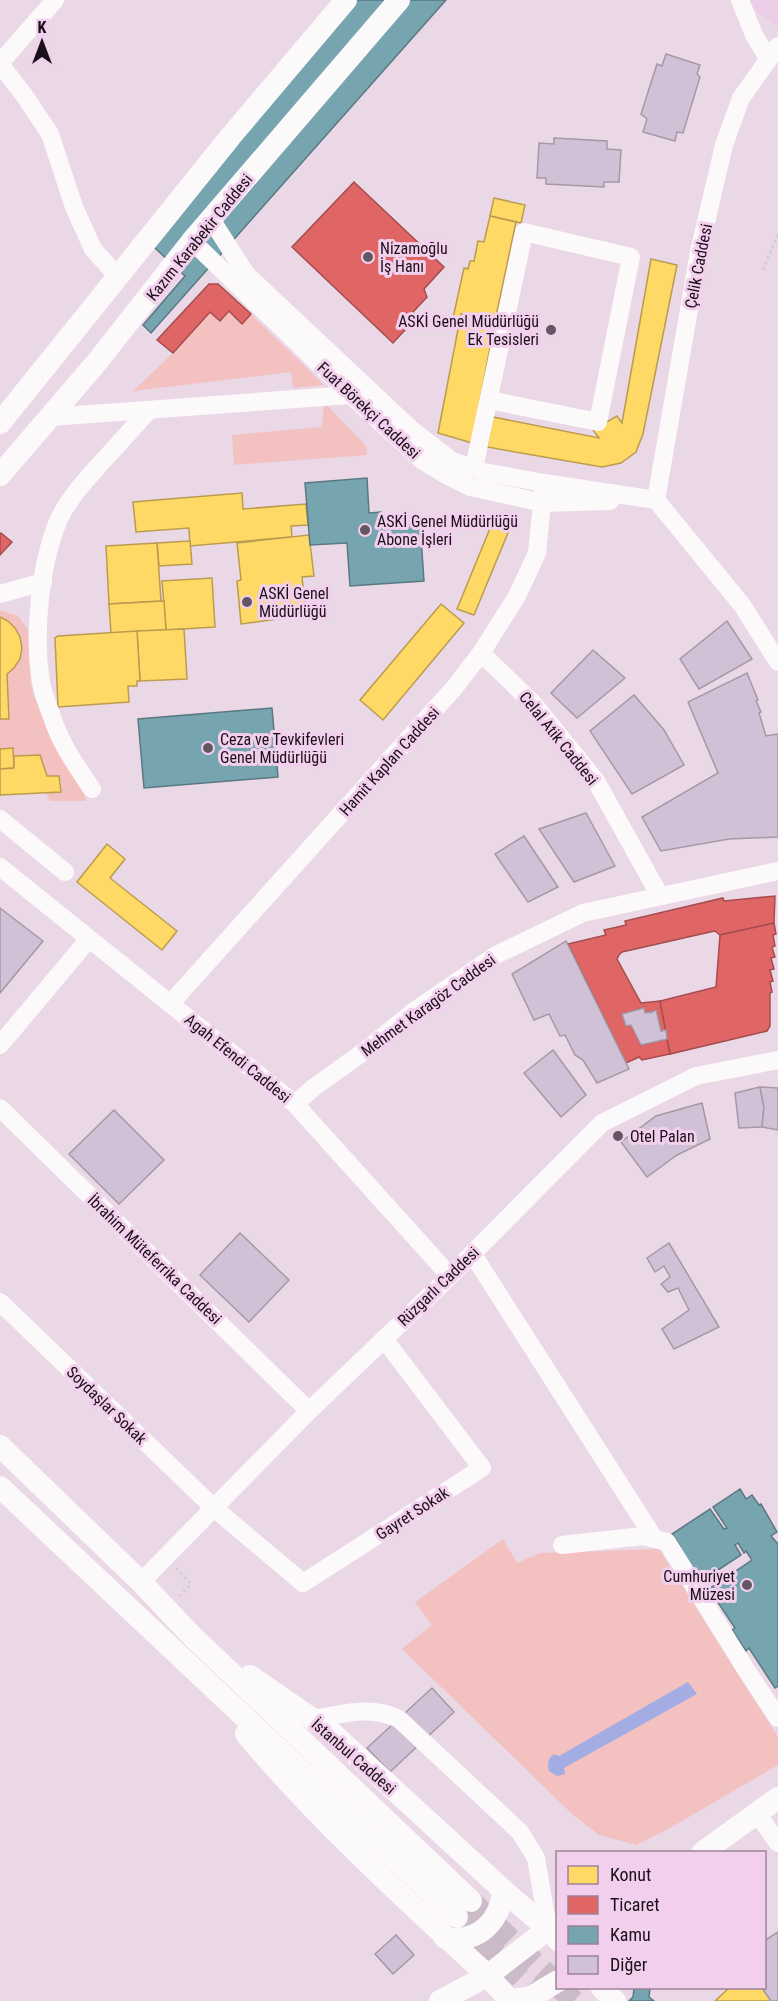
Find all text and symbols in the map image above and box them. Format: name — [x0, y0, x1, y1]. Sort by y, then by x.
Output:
north arrow — [12, 12, 72, 72]
text: K — [38, 18, 47, 37]
street label: Kazım Karabekir Caddesi — [142, 170, 256, 304]
street label: Çelik Caddesi — [681, 222, 716, 310]
place label: Nizamoğlu İş Hanı — [380, 239, 448, 276]
marker: Nizamoğlu İş Hanı — [361, 250, 375, 264]
place label: ASKİ Genel Müdürlüğü Ek Tesisleri — [398, 312, 539, 349]
marker: ASKİ Genel Müdürlüğü Ek Tesisleri — [544, 323, 558, 337]
street label: Fuat Börekçi Caddesi — [313, 358, 424, 463]
place label: ASKİ Genel Müdürlüğü Abone İşleri — [377, 512, 518, 549]
marker: ASKİ Genel Müdürlüğü Abone İşleri — [358, 523, 372, 537]
place label: ASKİ Genel Müdürlüğü — [259, 584, 329, 621]
marker: ASKİ Genel Müdürlüğü — [240, 595, 254, 609]
street label: Celal Atik Caddesi — [515, 688, 602, 789]
street label: Hamit Kaplan Caddesi — [336, 703, 443, 820]
place label: Ceza ve Tevkifevleri Genel Müdürlüğü — [220, 730, 344, 767]
marker: Ceza ve Tevkifevleri Genel Müdürlüğü — [201, 741, 215, 755]
street label: Mehmet Karagöz Caddesi — [357, 950, 499, 1061]
street label: Agah Efendi Caddesi — [181, 1010, 294, 1107]
place label: Otel Palan — [630, 1127, 695, 1146]
marker: Otel Palan — [611, 1129, 625, 1143]
street label: İbrahim Müteferrika Caddesi — [84, 1190, 226, 1328]
street label: Rüzgarlı Caddesi — [394, 1243, 483, 1330]
street label: Soydaşlar Sokak — [63, 1362, 151, 1449]
street label: Gayret Sokak — [372, 1483, 453, 1544]
place label: Cumhuriyet Müzesi — [663, 1567, 735, 1604]
marker: Cumhuriyet Müzesi — [740, 1578, 754, 1592]
street label: İstanbul Caddesi — [308, 1715, 400, 1798]
legend — [556, 1851, 766, 1989]
text: Konut — [610, 1864, 651, 1885]
text: Ticaret — [610, 1894, 660, 1915]
text: Kamu — [610, 1924, 651, 1945]
text: Diğer — [610, 1954, 648, 1975]

